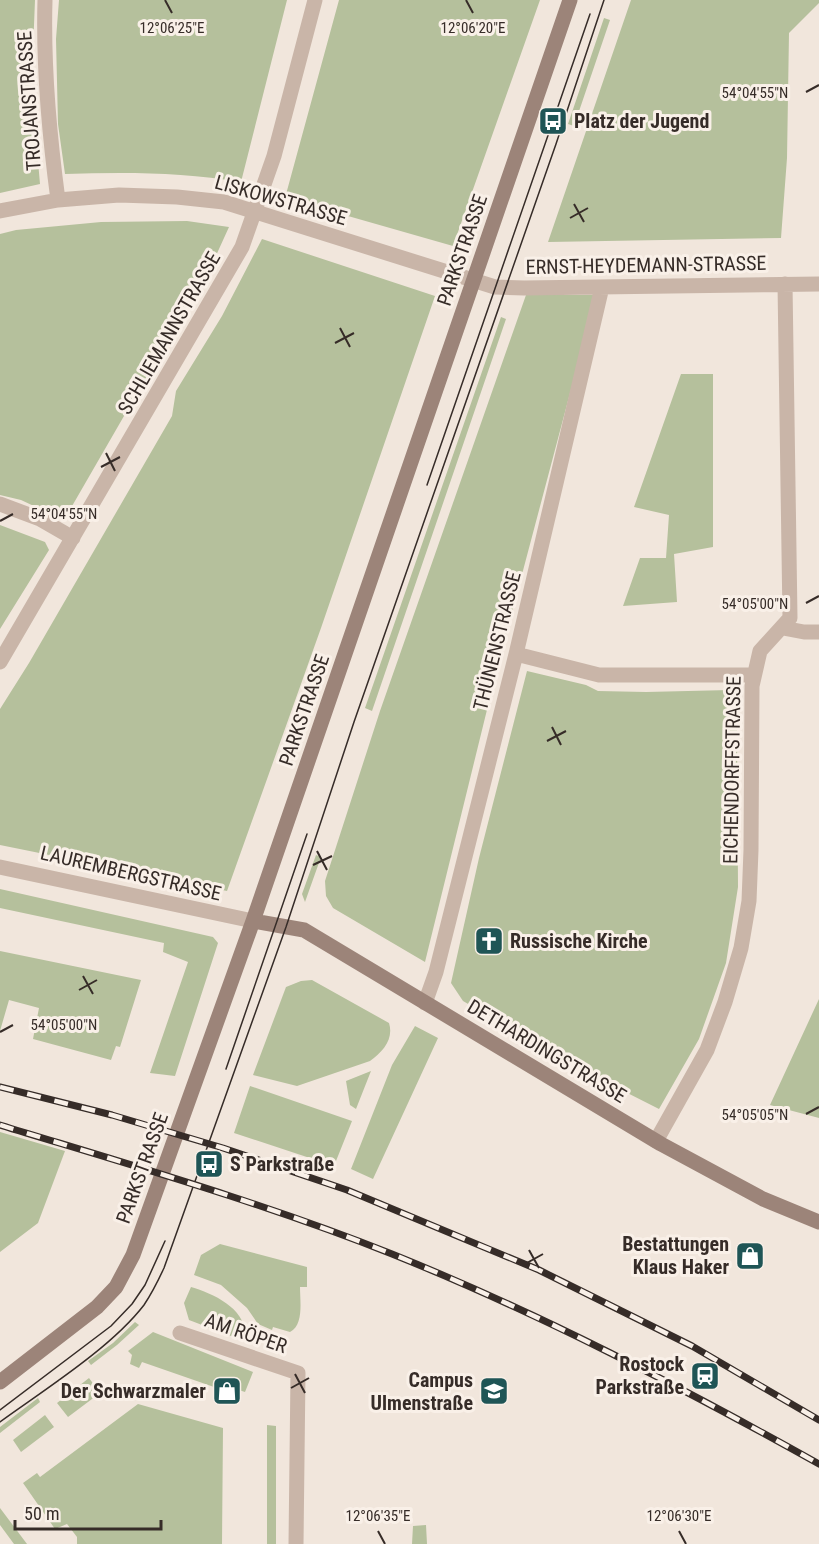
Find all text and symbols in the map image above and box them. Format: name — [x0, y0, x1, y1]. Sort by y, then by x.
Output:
text: 12°06'25"E — [140, 19, 204, 37]
text: 12°06'20"E — [441, 19, 505, 37]
street label: TROJANSTRASSE — [12, 30, 46, 172]
text: 54°04'55"N — [722, 84, 788, 102]
bus stop icon: Platz der Jugend — [537, 105, 569, 137]
place label: Platz der Jugend — [574, 109, 709, 133]
street label: LISKOWSTRASSE — [212, 170, 350, 230]
street label: PARKSTRASSE — [432, 191, 492, 309]
street label: SCHLIEMANNSTRASSE — [113, 247, 225, 419]
street label: ERNST-HEYDEMANN-STRASSE — [525, 251, 767, 279]
text: 54°04'55"N — [31, 505, 97, 523]
street label: THÜNENSTRASSE — [468, 569, 526, 713]
text: 54°05'00"N — [722, 595, 788, 613]
street label: PARKSTRASSE — [274, 651, 334, 769]
street label: EICHENDORFFSTRASSE — [718, 676, 746, 864]
street label: LAUREMBERGSTRASSE — [38, 841, 224, 905]
church icon: Russische Kirche — [473, 925, 505, 957]
place label: Russische Kirche — [510, 929, 648, 953]
street label: DETHARDINGSTRASSE — [463, 994, 631, 1108]
text: 54°05'00"N — [31, 1016, 97, 1034]
text: 54°05'05"N — [722, 1106, 788, 1124]
street label: PARKSTRASSE — [111, 1109, 173, 1227]
bus stop icon: S Parkstraße — [193, 1148, 225, 1180]
place label: S Parkstraße — [230, 1152, 334, 1176]
place label: Bestattungen Klaus Haker — [622, 1232, 729, 1279]
shop icon: Bestattungen Klaus Haker — [734, 1240, 766, 1272]
street label: AM RÖPER — [202, 1308, 291, 1358]
place label: Rostock Parkstraße — [595, 1352, 684, 1399]
station icon: Rostock Parkstraße — [689, 1360, 721, 1392]
place label: Campus Ulmenstraße — [371, 1368, 473, 1415]
shop icon: Der Schwarzmaler — [211, 1375, 243, 1407]
school or university icon: Campus Ulmenstraße — [478, 1375, 510, 1407]
place label: Der Schwarzmaler — [61, 1379, 206, 1403]
scale bar — [15, 1493, 160, 1531]
text: 50 m — [24, 1503, 59, 1524]
text: 12°06'35"E — [346, 1507, 410, 1525]
text: 12°06'30"E — [647, 1507, 711, 1525]

